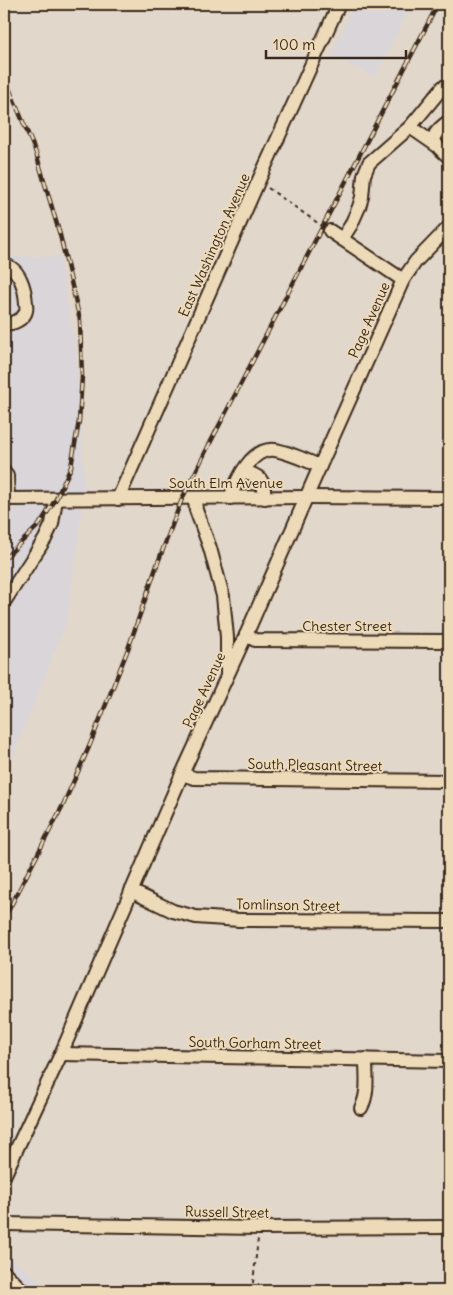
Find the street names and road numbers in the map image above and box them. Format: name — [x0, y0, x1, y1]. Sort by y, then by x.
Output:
street label: East Washington Avenue — [174, 170, 254, 320]
street label: Page Avenue — [344, 279, 394, 361]
street label: South Elm Avenue — [169, 474, 283, 492]
street label: Chester Street — [302, 617, 392, 635]
street label: Page Avenue — [179, 649, 229, 731]
street label: South Pleasant Street — [247, 755, 383, 775]
street label: Tomlinson Street — [236, 895, 340, 915]
street label: South Gorham Street — [189, 1033, 322, 1053]
street label: Russell Street — [185, 1202, 270, 1222]

